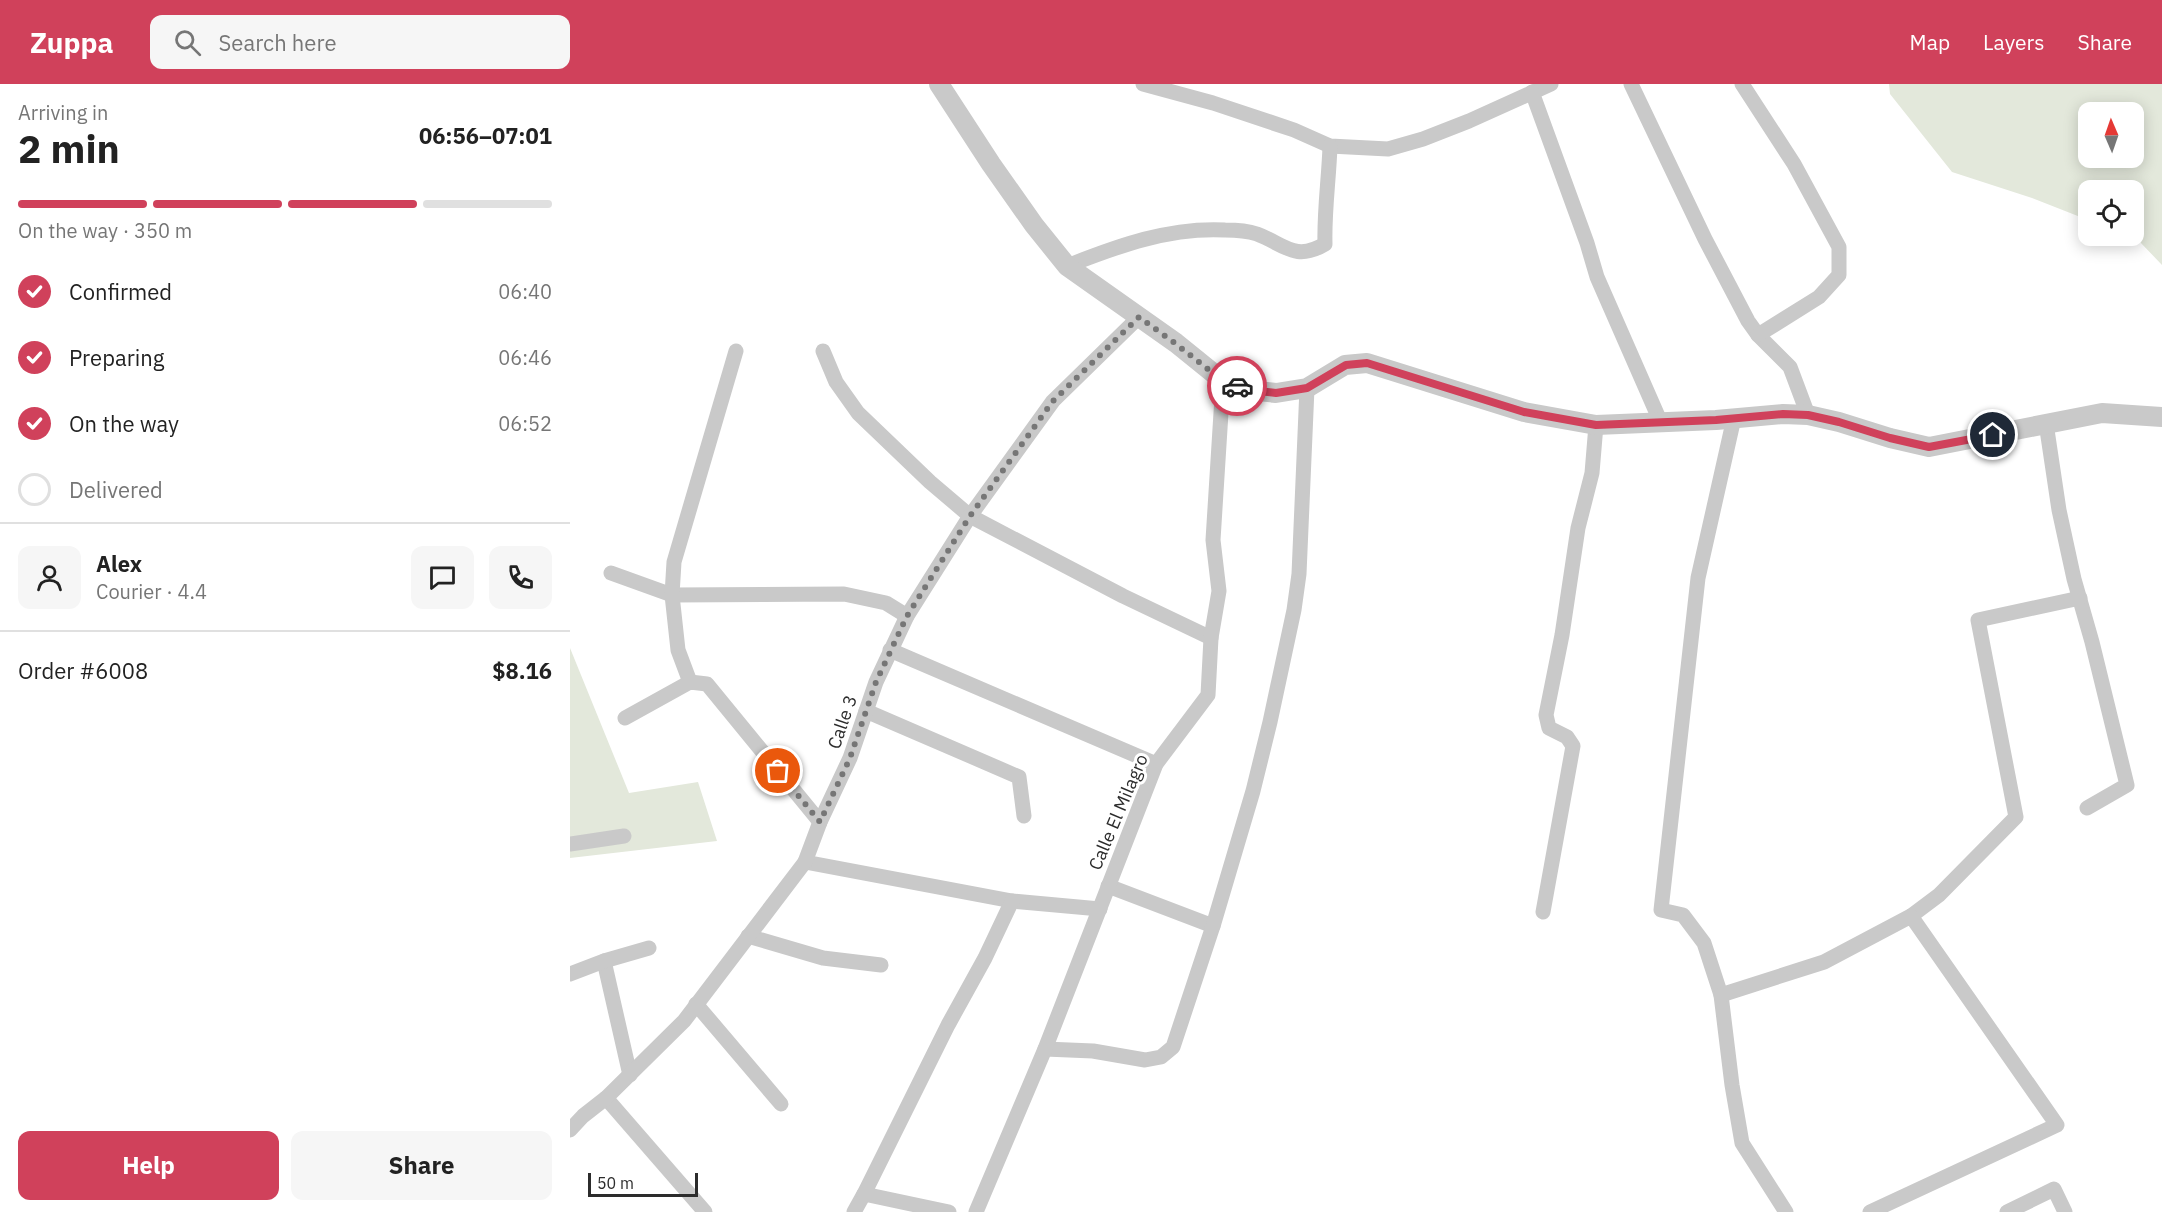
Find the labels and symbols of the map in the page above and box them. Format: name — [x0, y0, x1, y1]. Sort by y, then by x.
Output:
north arrow — [2078, 102, 2144, 168]
courier — [1207, 356, 1267, 416]
pin — [1967, 409, 2018, 460]
street label: Calle 3 — [822, 692, 862, 752]
pin — [752, 745, 803, 796]
street label: Calle El Milagro — [1083, 750, 1153, 874]
scale bar — [588, 1170, 698, 1198]

